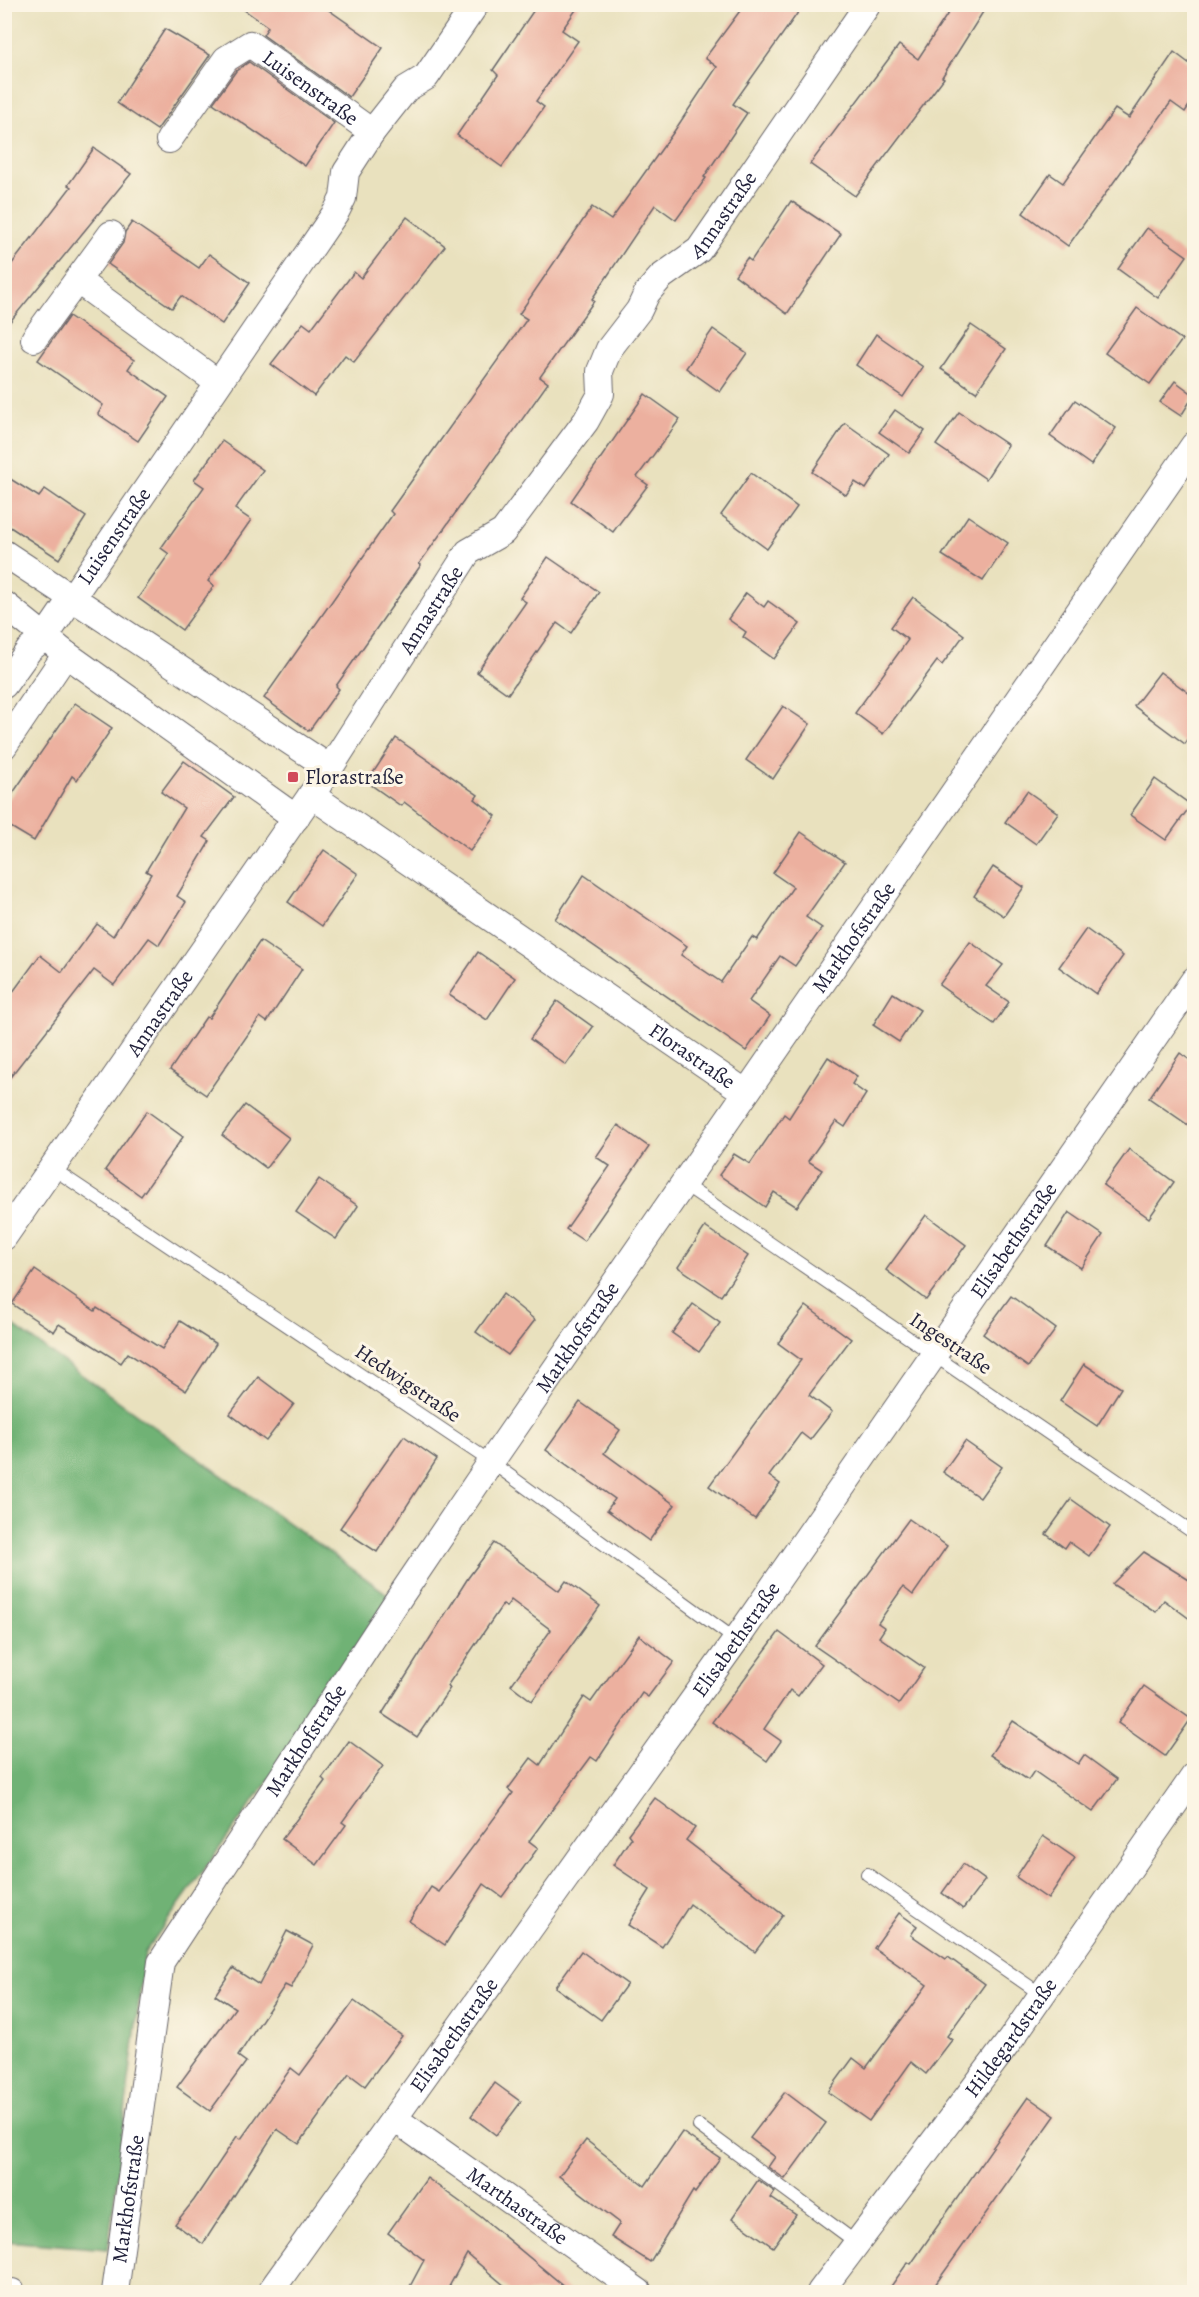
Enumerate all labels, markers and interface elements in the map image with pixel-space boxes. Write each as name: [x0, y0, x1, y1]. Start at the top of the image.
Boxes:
street label: Luisenstraße: [257, 43, 364, 132]
street label: Annastraße: [685, 166, 763, 266]
street label: Luisenstraße: [71, 482, 157, 590]
street label: Annastraße: [392, 560, 470, 660]
place label: Florastraße: [305, 763, 404, 791]
marker: Florastraße: [286, 770, 300, 784]
street label: Markhofstraße: [805, 876, 902, 999]
street label: Annastraße: [119, 964, 200, 1063]
street label: Florastraße: [644, 1016, 741, 1095]
street label: Elisabethstraße: [963, 1177, 1063, 1304]
street label: Markhofstraße: [529, 1276, 626, 1398]
street label: Ingestraße: [904, 1305, 998, 1381]
street label: Hedwigstraße: [350, 1337, 466, 1429]
street label: Elisabethstraße: [686, 1576, 786, 1703]
street label: Markhofstraße: [259, 1679, 353, 1802]
street label: Elisabethstraße: [403, 1972, 504, 2098]
street label: Hildegardstraße: [958, 1972, 1063, 2103]
street label: Markhofstraße: [105, 2133, 151, 2265]
street label: Marthastraße: [461, 2160, 574, 2251]

